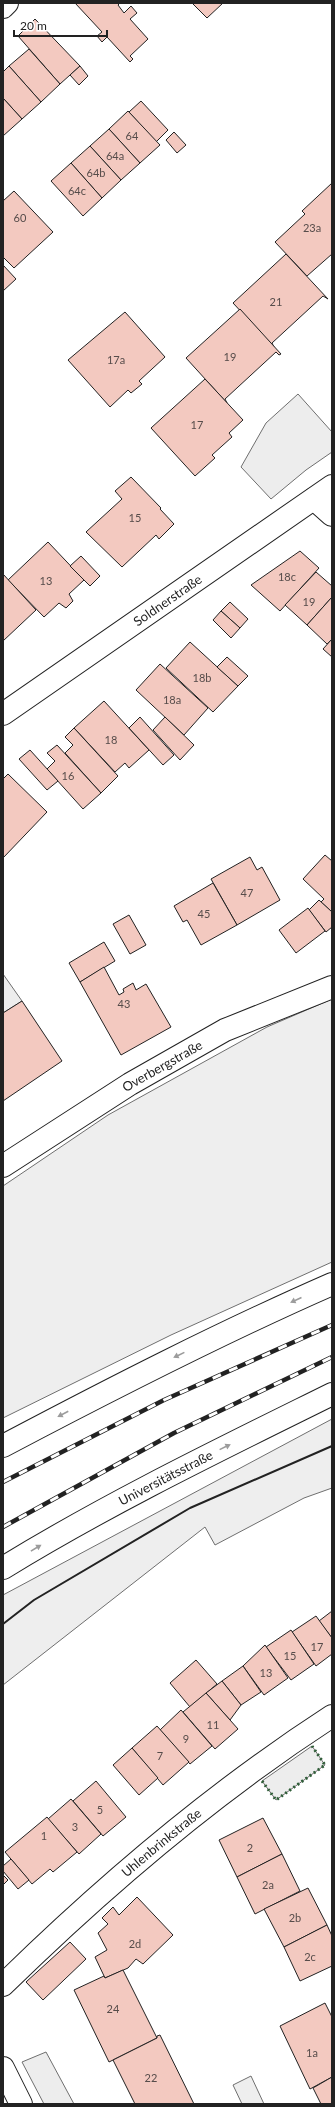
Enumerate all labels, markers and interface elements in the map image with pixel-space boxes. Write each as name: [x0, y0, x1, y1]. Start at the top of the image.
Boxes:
scale bar: [14, 12, 107, 38]
text: 20 m: [20, 18, 47, 33]
house number: 64: [126, 129, 139, 142]
house number: 64a: [106, 149, 124, 162]
house number: 64b: [87, 166, 105, 179]
house number: 64c: [68, 184, 86, 197]
house number: 60: [14, 211, 27, 224]
house number: 23a: [303, 221, 321, 234]
house number: 21: [270, 295, 282, 308]
house number: 19: [224, 350, 236, 363]
house number: 17a: [107, 353, 125, 366]
house number: 17: [191, 418, 203, 431]
house number: 15: [129, 511, 141, 524]
house number: 18c: [278, 570, 296, 583]
street label: Soldnerstraße: [130, 571, 205, 629]
house number: 13: [40, 574, 52, 587]
house number: 19: [303, 595, 315, 608]
house number: 18b: [193, 671, 211, 684]
house number: 18a: [163, 693, 181, 706]
house number: 18: [105, 733, 117, 746]
house number: 16: [62, 769, 74, 782]
house number: 47: [241, 886, 253, 899]
house number: 45: [198, 907, 210, 920]
house number: 43: [118, 997, 130, 1010]
street label: Overbergstraße: [119, 1037, 205, 1095]
one-way arrow: [291, 1297, 302, 1303]
one-way arrow: [173, 1352, 184, 1358]
one-way arrow: [57, 1411, 69, 1418]
one-way arrow: [219, 1444, 231, 1450]
street label: Universitätsstraße: [116, 1447, 215, 1509]
one-way arrow: [30, 1544, 42, 1551]
house number: 17: [311, 1640, 323, 1653]
house number: 15: [284, 1649, 296, 1662]
house number: 13: [260, 1666, 272, 1679]
house number: 11: [207, 1718, 219, 1731]
house number: 9: [183, 1732, 189, 1745]
house number: 7: [157, 1749, 163, 1762]
house number: 5: [97, 1803, 103, 1816]
street label: Uhlenbrinkstraße: [118, 1805, 204, 1880]
house number: 3: [72, 1820, 78, 1833]
house number: 1: [41, 1829, 47, 1842]
house number: 2: [247, 1841, 253, 1854]
house number: 2a: [262, 1878, 274, 1891]
house number: 2b: [289, 1911, 301, 1924]
house number: 2d: [129, 1937, 141, 1950]
house number: 2c: [304, 1950, 316, 1963]
house number: 24: [107, 2002, 120, 2015]
house number: 1a: [306, 2046, 318, 2059]
house number: 22: [145, 2071, 157, 2084]

